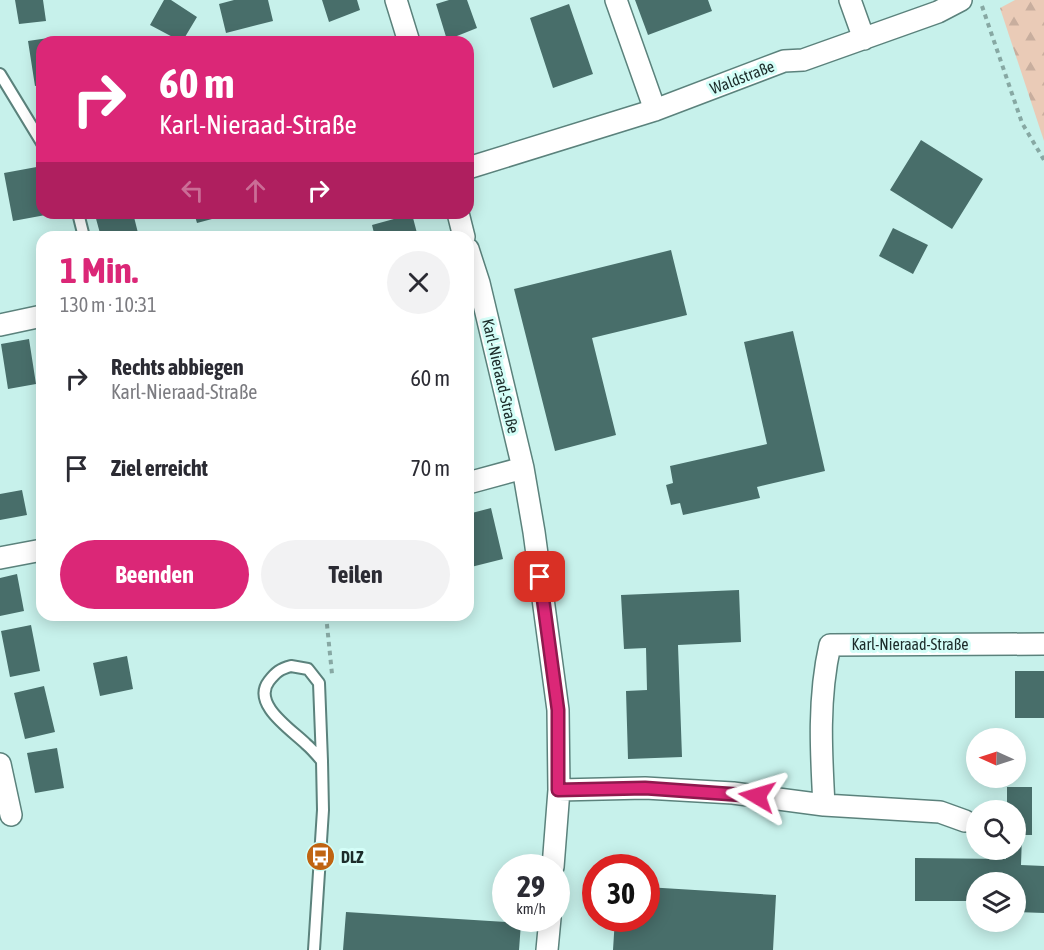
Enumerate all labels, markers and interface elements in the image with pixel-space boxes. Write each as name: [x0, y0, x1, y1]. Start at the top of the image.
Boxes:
street label: Waldstraße: [707, 57, 777, 97]
text: 60 m: [159, 59, 234, 107]
icon: right: [60, 60, 138, 138]
text: Karl-Nieraad-Straße: [159, 109, 357, 140]
icon: left: [176, 174, 209, 207]
icon: ahead: [239, 174, 272, 207]
icon: right: [302, 174, 335, 207]
text: 1 Min.: [60, 249, 138, 291]
button: close: [387, 251, 450, 314]
text: 130 m · 10:31: [60, 293, 157, 316]
street label: Karl-Nieraad-Straße: [479, 317, 523, 435]
text: Rechts abbiegen: [111, 354, 244, 380]
icon: right: [60, 362, 93, 395]
text: 60 m: [410, 365, 450, 391]
text: Karl-Nieraad-Straße: [111, 380, 257, 403]
icon: arrive: [60, 452, 93, 485]
text: Ziel erreicht: [111, 455, 208, 481]
text: 70 m: [410, 455, 450, 481]
button: Beenden: [60, 540, 249, 609]
button: Teilen: [261, 540, 450, 609]
pin: [514, 551, 565, 602]
icon: arrive: [523, 560, 556, 593]
street label: Karl-Nieraad-Straße: [851, 635, 969, 653]
north arrow: [966, 728, 1026, 788]
map controls: [966, 728, 1026, 932]
position arrow: [725, 764, 789, 828]
button: search: [966, 800, 1026, 860]
bus stop icon: DLZ: [304, 841, 336, 873]
place label: DLZ: [341, 848, 364, 866]
speed limit sign: 30: [582, 854, 660, 932]
text: 29: [517, 869, 545, 903]
button: layers: [966, 872, 1026, 932]
text: km/h: [516, 900, 546, 917]

